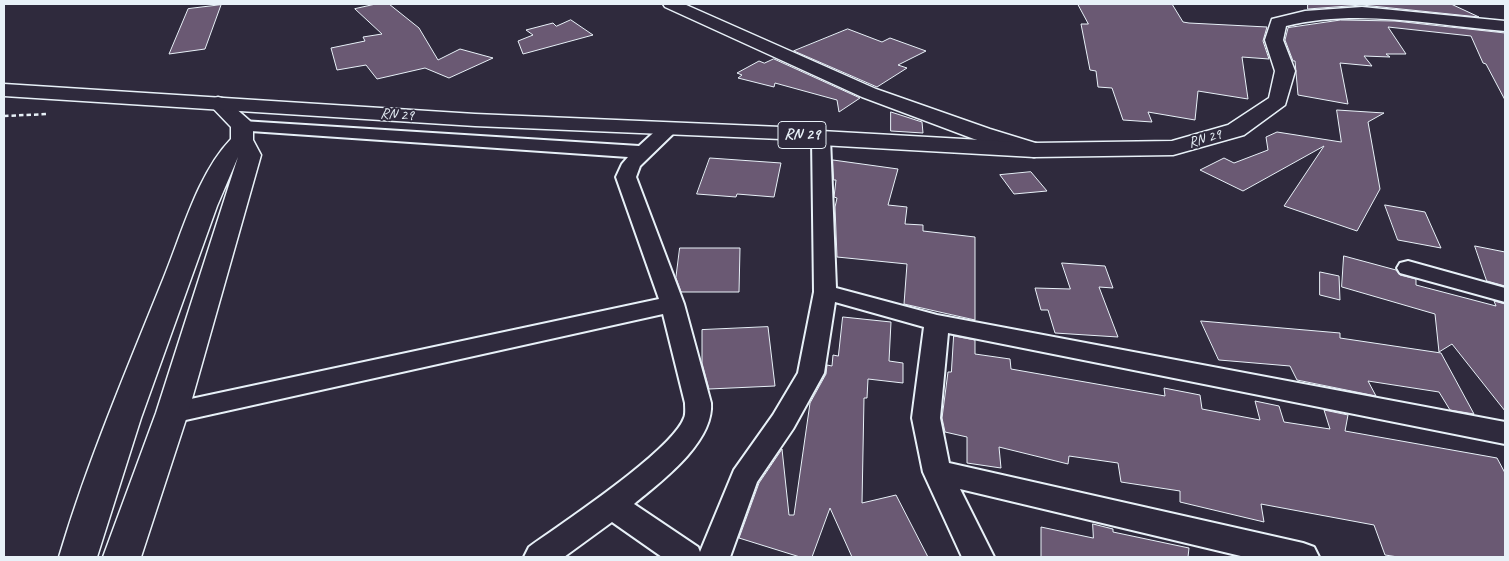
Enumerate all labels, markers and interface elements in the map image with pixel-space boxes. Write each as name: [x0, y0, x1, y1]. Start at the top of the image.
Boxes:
street label: RN 29: [380, 105, 414, 125]
road number: RN 29: [778, 122, 826, 148]
street label: RN 29: [1186, 126, 1224, 152]

